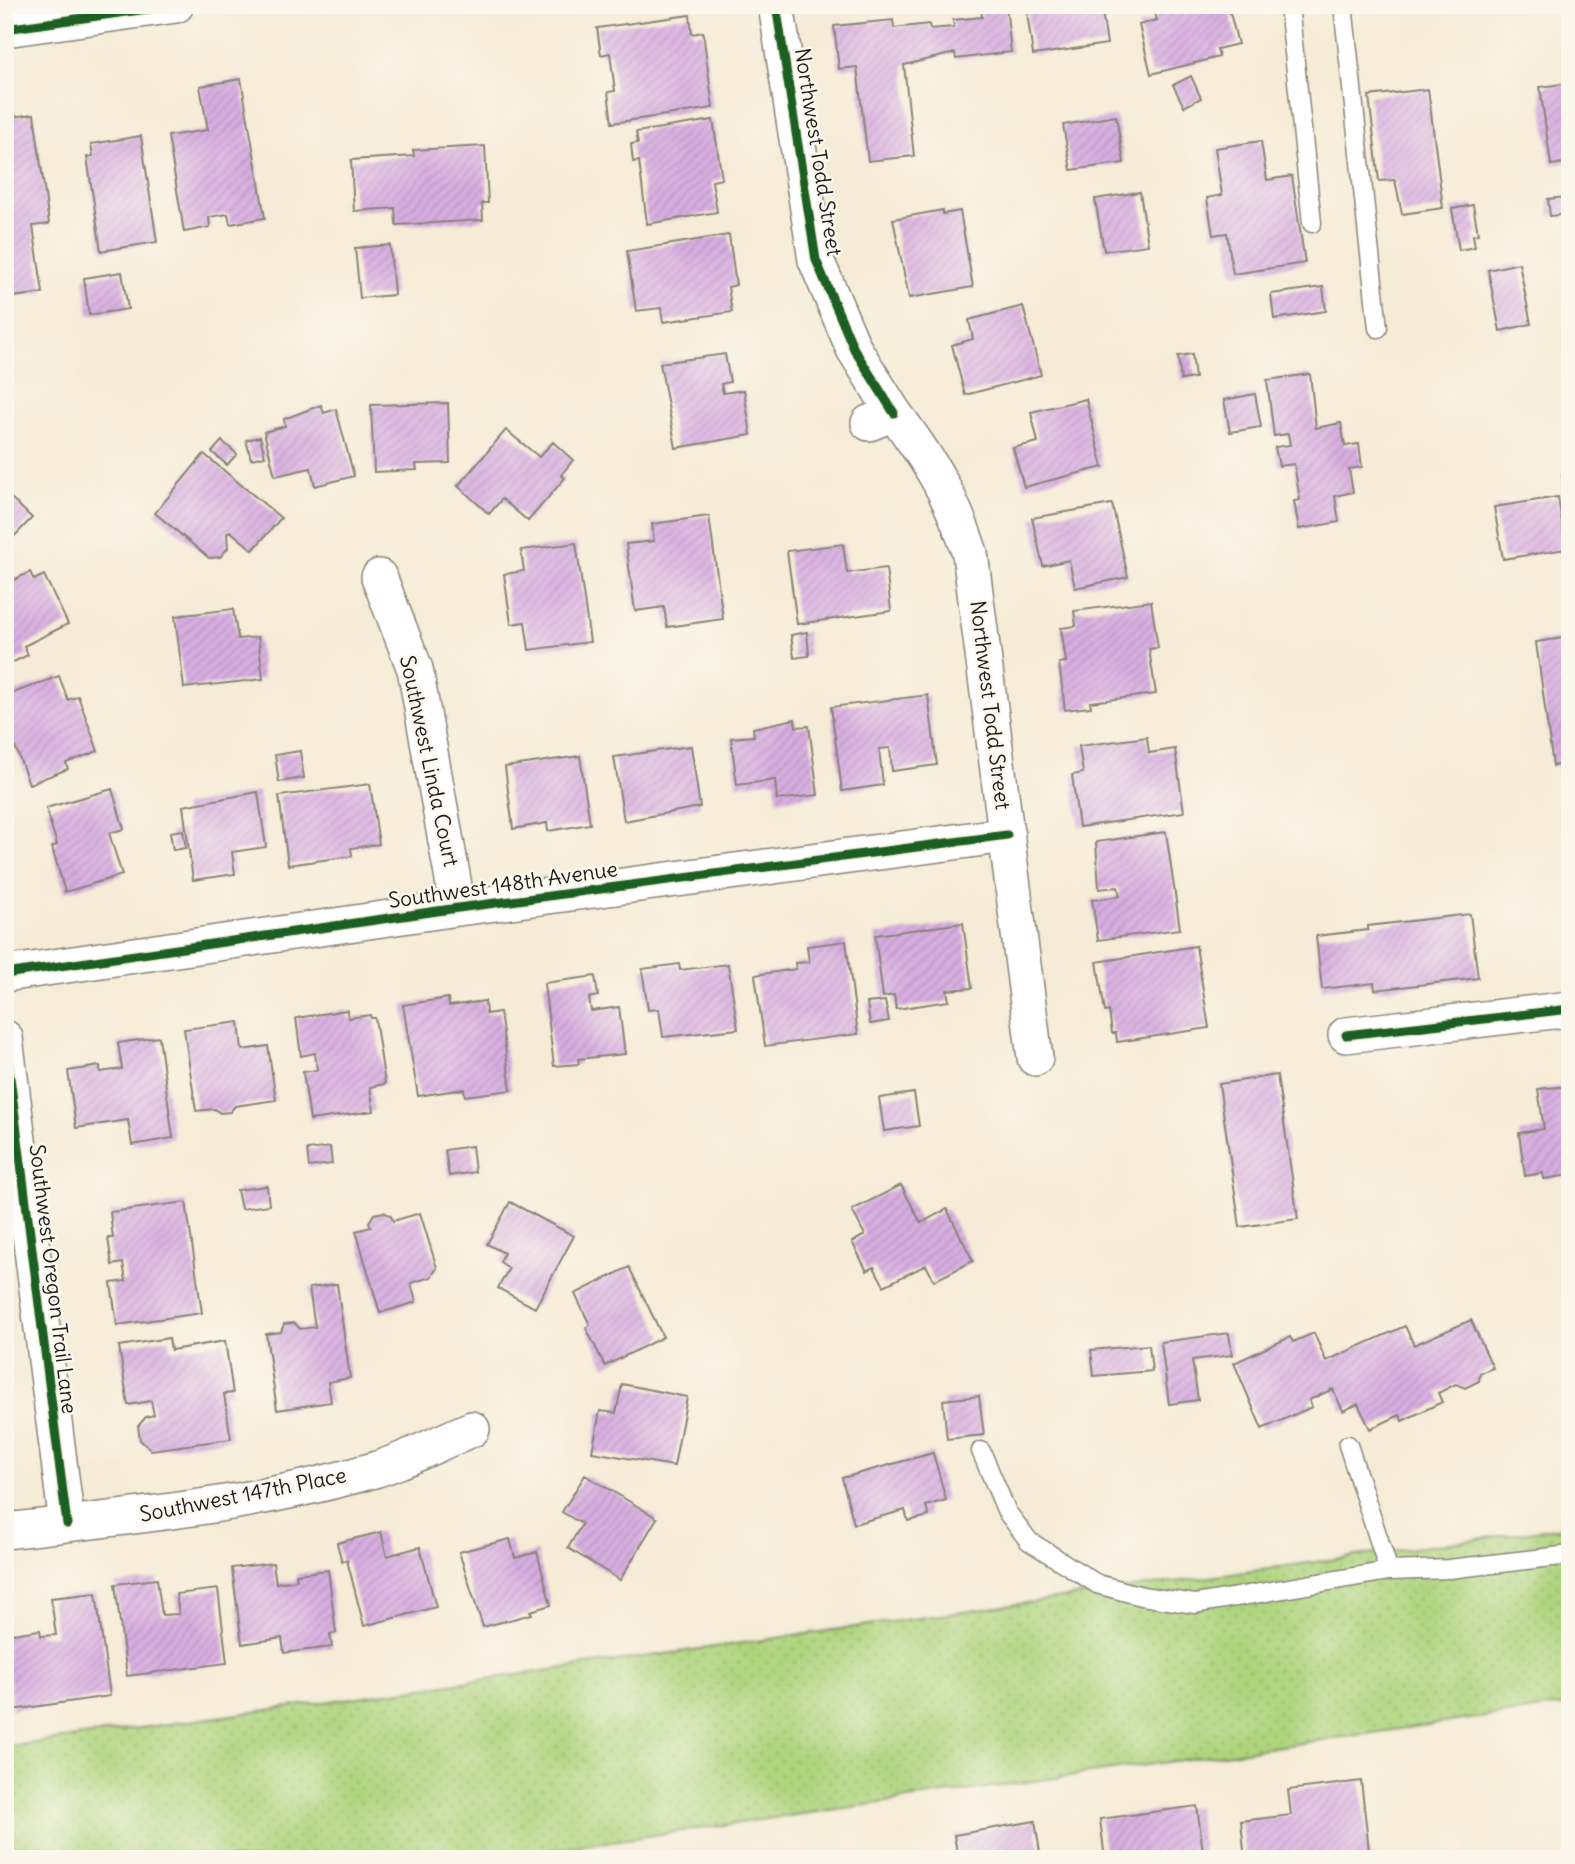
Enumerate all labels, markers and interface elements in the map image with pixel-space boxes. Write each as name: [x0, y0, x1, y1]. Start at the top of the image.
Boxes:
street label: Northwest Todd Street: [789, 46, 848, 258]
street label: Northwest Todd Street: [964, 599, 1017, 811]
street label: Southwest Linda Court: [394, 653, 465, 869]
street label: Southwest 148th Avenue: [386, 855, 619, 914]
street label: Southwest Oregon Trail Lane: [24, 1143, 83, 1415]
street label: Southwest 147th Place: [137, 1461, 348, 1528]

